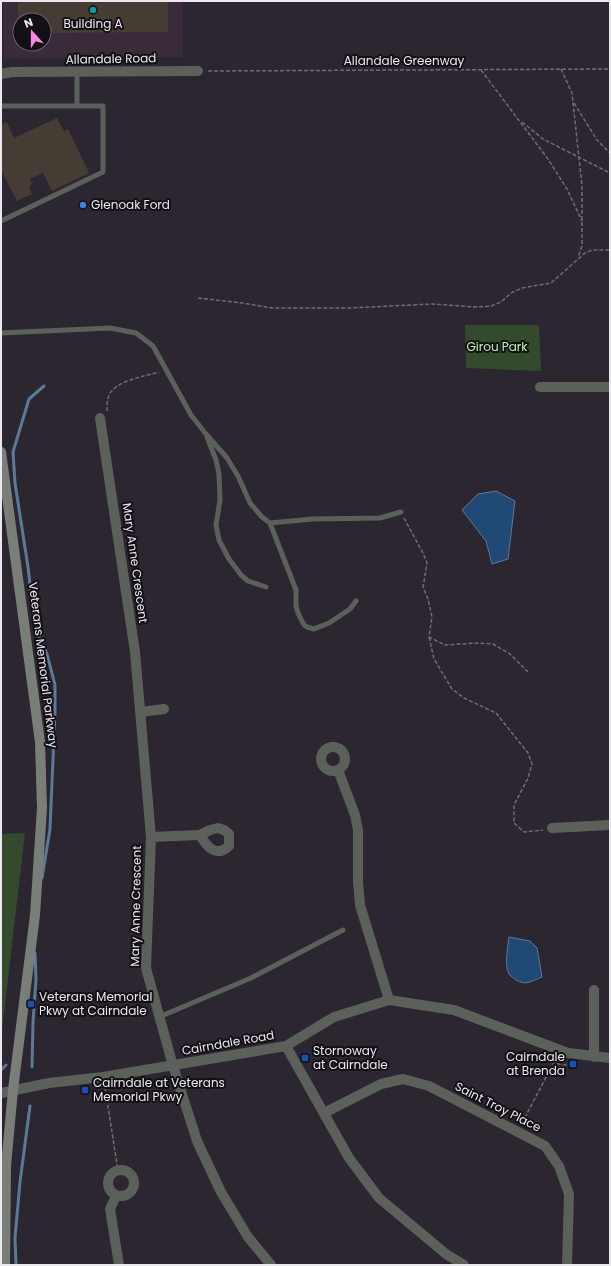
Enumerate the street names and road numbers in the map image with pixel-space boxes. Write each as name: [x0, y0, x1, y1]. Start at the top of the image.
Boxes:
street label: Allandale Road: [65, 49, 157, 68]
street label: Allandale Greenway: [344, 52, 465, 69]
street label: Mary Anne Crescent: [119, 502, 152, 624]
street label: Veterans Memorial Parkway: [25, 581, 62, 749]
street label: Mary Anne Crescent: [126, 845, 145, 967]
street label: Cairndale Road: [180, 1026, 275, 1059]
street label: Saint Troy Place: [452, 1077, 544, 1136]

